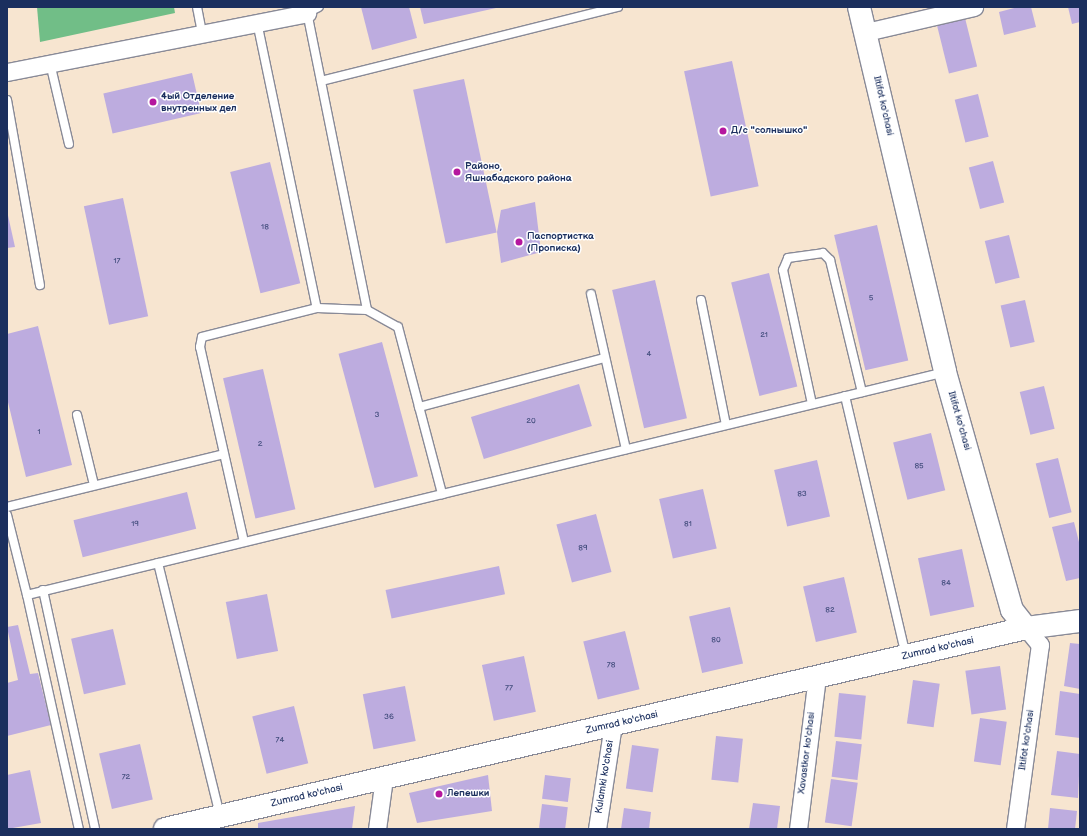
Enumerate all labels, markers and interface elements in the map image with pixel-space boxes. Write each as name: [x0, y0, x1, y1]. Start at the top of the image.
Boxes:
street label: Iltifot ko'chasi: [870, 75, 896, 137]
place label: 4ый Отделение внутренных дел: [161, 90, 237, 114]
marker: 4ый Отделение внутренных дел: [148, 97, 158, 107]
place label: Д/с "солнышко": [731, 125, 807, 137]
marker: Д/с "солнышко": [718, 126, 728, 136]
place label: Районо, Яшнабадского района: [465, 160, 572, 184]
marker: Районо, Яшнабадского района: [452, 167, 462, 177]
house number: 18: [261, 222, 269, 232]
place label: Паспортистка (Прописка): [527, 230, 594, 254]
marker: Паспортистка (Прописка): [514, 237, 524, 247]
house number: 17: [113, 256, 121, 266]
house number: 5: [869, 293, 873, 303]
house number: 21: [760, 330, 768, 340]
house number: 4: [647, 349, 651, 359]
street label: Iltifot ko'chasi: [945, 390, 973, 452]
house number: 3: [375, 410, 379, 420]
house number: 20: [526, 416, 536, 426]
house number: 1: [37, 427, 41, 437]
house number: 2: [258, 439, 262, 449]
house number: 85: [914, 461, 924, 471]
house number: 83: [797, 489, 807, 499]
house number: 19: [131, 519, 139, 529]
house number: 81: [684, 519, 692, 529]
house number: 89: [578, 543, 588, 553]
house number: 84: [941, 578, 951, 588]
house number: 82: [825, 605, 835, 615]
house number: 80: [711, 635, 721, 645]
street label: Zumrad ko'chasi: [901, 635, 975, 663]
house number: 78: [607, 660, 615, 670]
house number: 77: [505, 683, 513, 693]
street label: Zumrad ko'chasi: [585, 709, 659, 737]
street label: Iltifot ko'chasi: [1017, 709, 1037, 771]
street label: Xavastkor ko'chasi: [796, 711, 818, 795]
house number: 36: [384, 712, 394, 722]
house number: 74: [276, 735, 284, 745]
street label: Kulamki ko'chasi: [593, 740, 617, 814]
house number: 72: [122, 772, 130, 782]
street label: Zumrad ko'chasi: [270, 782, 344, 810]
place label: Лепешки: [447, 788, 490, 800]
marker: Лепешки: [434, 789, 444, 799]

